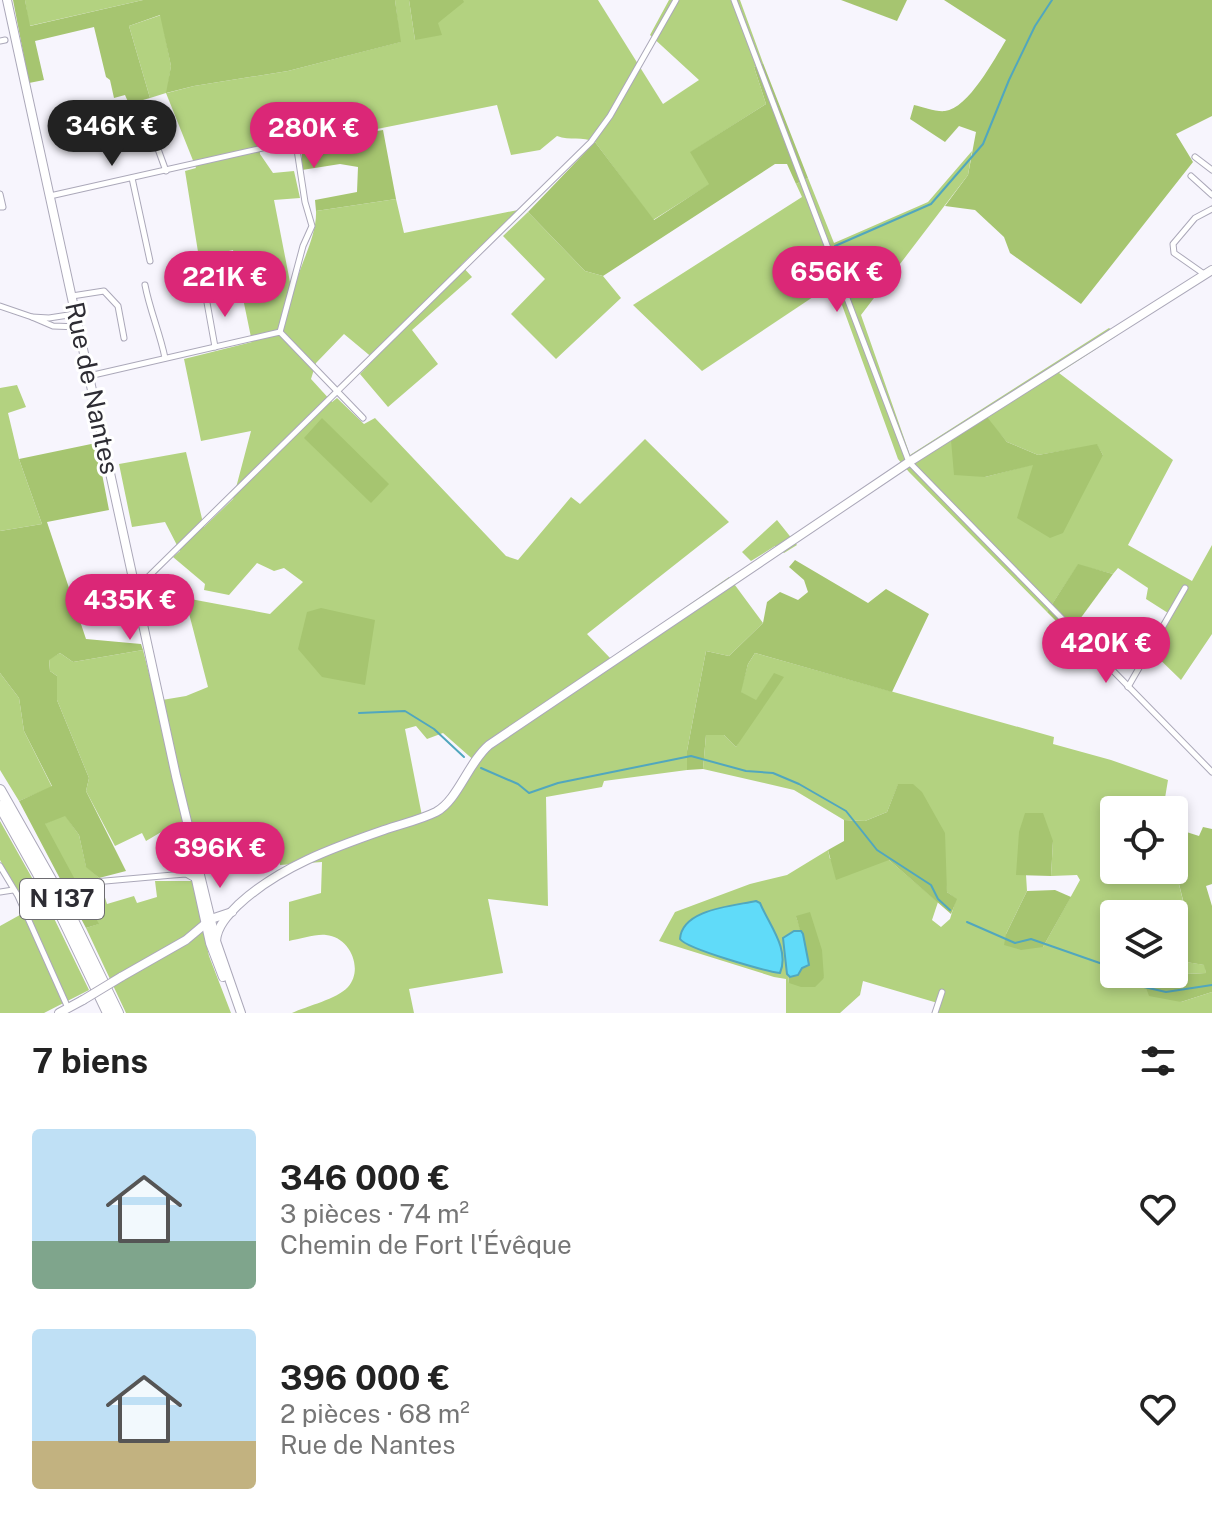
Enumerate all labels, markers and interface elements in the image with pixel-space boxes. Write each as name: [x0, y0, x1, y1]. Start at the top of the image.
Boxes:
pin: 346K €: [47, 100, 177, 168]
pin: 280K €: [249, 102, 379, 170]
text: 346K €: [66, 110, 158, 141]
text: 280K €: [268, 112, 360, 143]
pin: 656K €: [772, 246, 902, 314]
pin: 221K €: [160, 251, 290, 319]
text: 656K €: [790, 256, 884, 287]
text: 221K €: [182, 261, 268, 292]
street label: Rue de Nantes: [59, 299, 126, 477]
pin: 435K €: [65, 574, 195, 642]
text: 435K €: [83, 584, 177, 615]
pin: 420K €: [1041, 617, 1171, 685]
text: 420K €: [1060, 627, 1152, 658]
map controls: [1100, 796, 1188, 988]
button: locate: [1100, 796, 1188, 884]
pin: 396K €: [155, 822, 285, 890]
text: 396K €: [174, 832, 266, 863]
road number: N 137: [20, 879, 104, 919]
button: layers: [1100, 900, 1188, 988]
icon: filters: [1136, 1039, 1180, 1083]
text: 7 biens: [32, 1041, 148, 1081]
text: 346 000 €: [280, 1158, 450, 1198]
icon: home: [96, 1161, 192, 1257]
icon: heart: [1136, 1187, 1180, 1231]
text: 3 pièces · 74 m²: [280, 1198, 469, 1229]
text: Chemin de Fort l'Évêque: [280, 1229, 572, 1260]
text: 396 000 €: [280, 1358, 450, 1398]
icon: home: [96, 1361, 192, 1457]
icon: heart: [1136, 1387, 1180, 1431]
text: 2 pièces · 68 m²: [280, 1398, 470, 1429]
text: Rue de Nantes: [280, 1429, 455, 1460]

